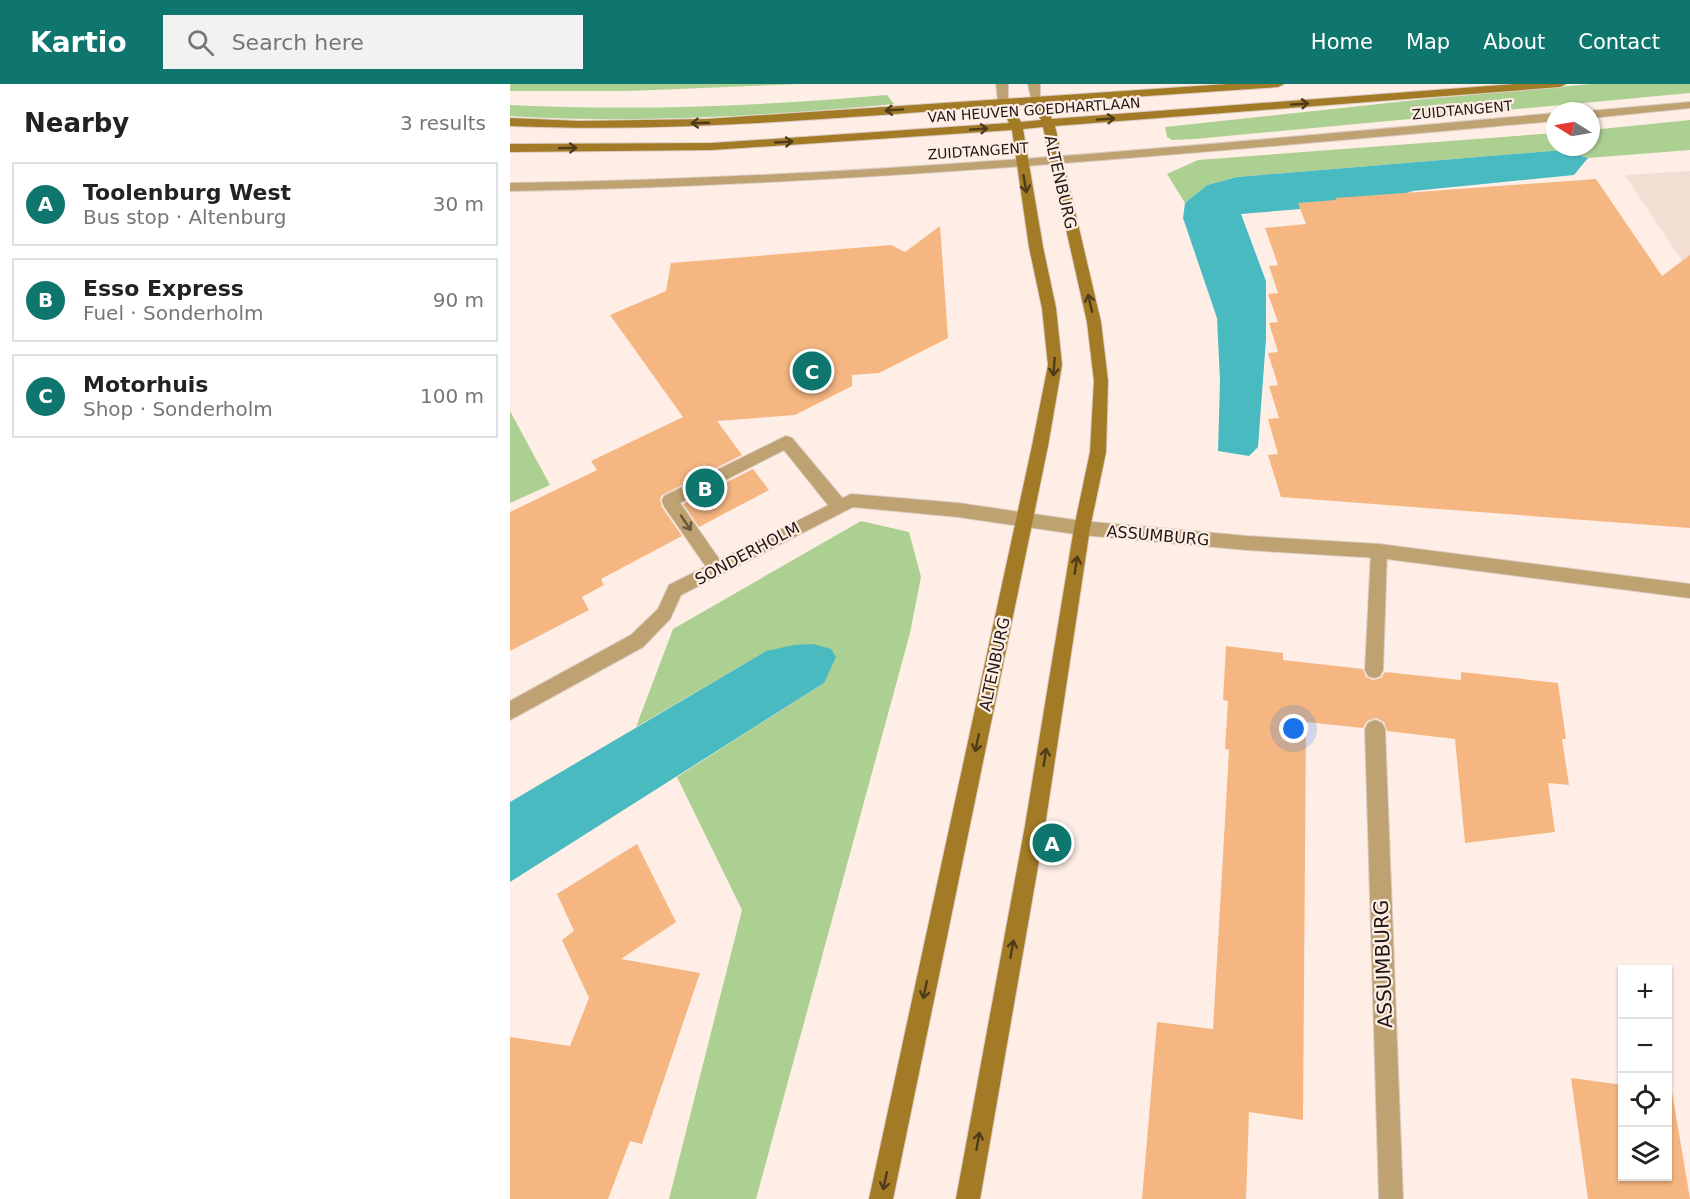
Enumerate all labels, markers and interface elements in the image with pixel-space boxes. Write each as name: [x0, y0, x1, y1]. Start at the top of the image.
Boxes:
search box: [163, 15, 583, 69]
text: Kartio: [30, 26, 127, 59]
icon: search: [184, 26, 217, 59]
text: Search here: [232, 30, 364, 55]
text: Home: [1311, 30, 1373, 54]
text: Map: [1406, 30, 1450, 54]
text: About: [1483, 30, 1545, 54]
text: Contact: [1578, 30, 1660, 54]
street label: VAN HEUVEN GOEDHARTLAAN: [927, 95, 1141, 125]
one-way arrow: [1290, 98, 1310, 109]
street label: ZUIDTANGENT: [1411, 98, 1513, 122]
north arrow: [1546, 102, 1600, 156]
one-way arrow: [885, 104, 905, 115]
text: Nearby: [24, 108, 129, 138]
text: 3 results: [400, 111, 486, 135]
one-way arrow: [1096, 113, 1115, 124]
one-way arrow: [690, 117, 710, 128]
one-way arrow: [968, 123, 988, 134]
street label: ALTENBURG: [1040, 133, 1081, 231]
one-way arrow: [774, 136, 794, 147]
street label: ZUIDTANGENT: [927, 139, 1029, 163]
one-way arrow: [558, 143, 578, 154]
one-way arrow: [1020, 174, 1031, 193]
text: Toolenburg West: [83, 180, 291, 205]
text: A: [38, 192, 53, 216]
text: 30 m: [433, 192, 484, 216]
text: Bus stop · Altenburg: [83, 205, 286, 229]
text: Esso Express: [83, 276, 244, 301]
text: B: [38, 288, 53, 312]
text: 90 m: [433, 288, 484, 312]
one-way arrow: [1083, 293, 1095, 312]
text: Fuel · Sonderholm: [83, 301, 263, 325]
pin: C: [792, 348, 832, 394]
one-way arrow: [1048, 356, 1059, 376]
text: Motorhuis: [83, 372, 208, 397]
text: C: [38, 384, 53, 408]
text: 100 m: [420, 384, 484, 408]
text: Shop · Sonderholm: [83, 397, 273, 421]
pin: B: [686, 466, 724, 510]
one-way arrow: [680, 515, 692, 531]
street label: SONDERHOLM: [692, 518, 803, 589]
street label: ASSUMBURG: [1106, 522, 1210, 549]
one-way arrow: [1071, 555, 1082, 575]
street label: ALTENBURG: [975, 615, 1014, 713]
your location: [1279, 714, 1308, 743]
one-way arrow: [971, 732, 982, 752]
one-way arrow: [1040, 748, 1051, 768]
pin: A: [1032, 820, 1072, 866]
street label: ASSUMBURG: [1369, 899, 1397, 1029]
one-way arrow: [1007, 940, 1018, 960]
map controls: [1618, 965, 1672, 1181]
button: +: [1618, 965, 1672, 1019]
one-way arrow: [918, 980, 930, 999]
button: −: [1618, 1019, 1672, 1073]
button: locate: [1618, 1073, 1672, 1127]
button: layers: [1618, 1127, 1672, 1181]
one-way arrow: [973, 1132, 984, 1152]
one-way arrow: [879, 1170, 890, 1190]

